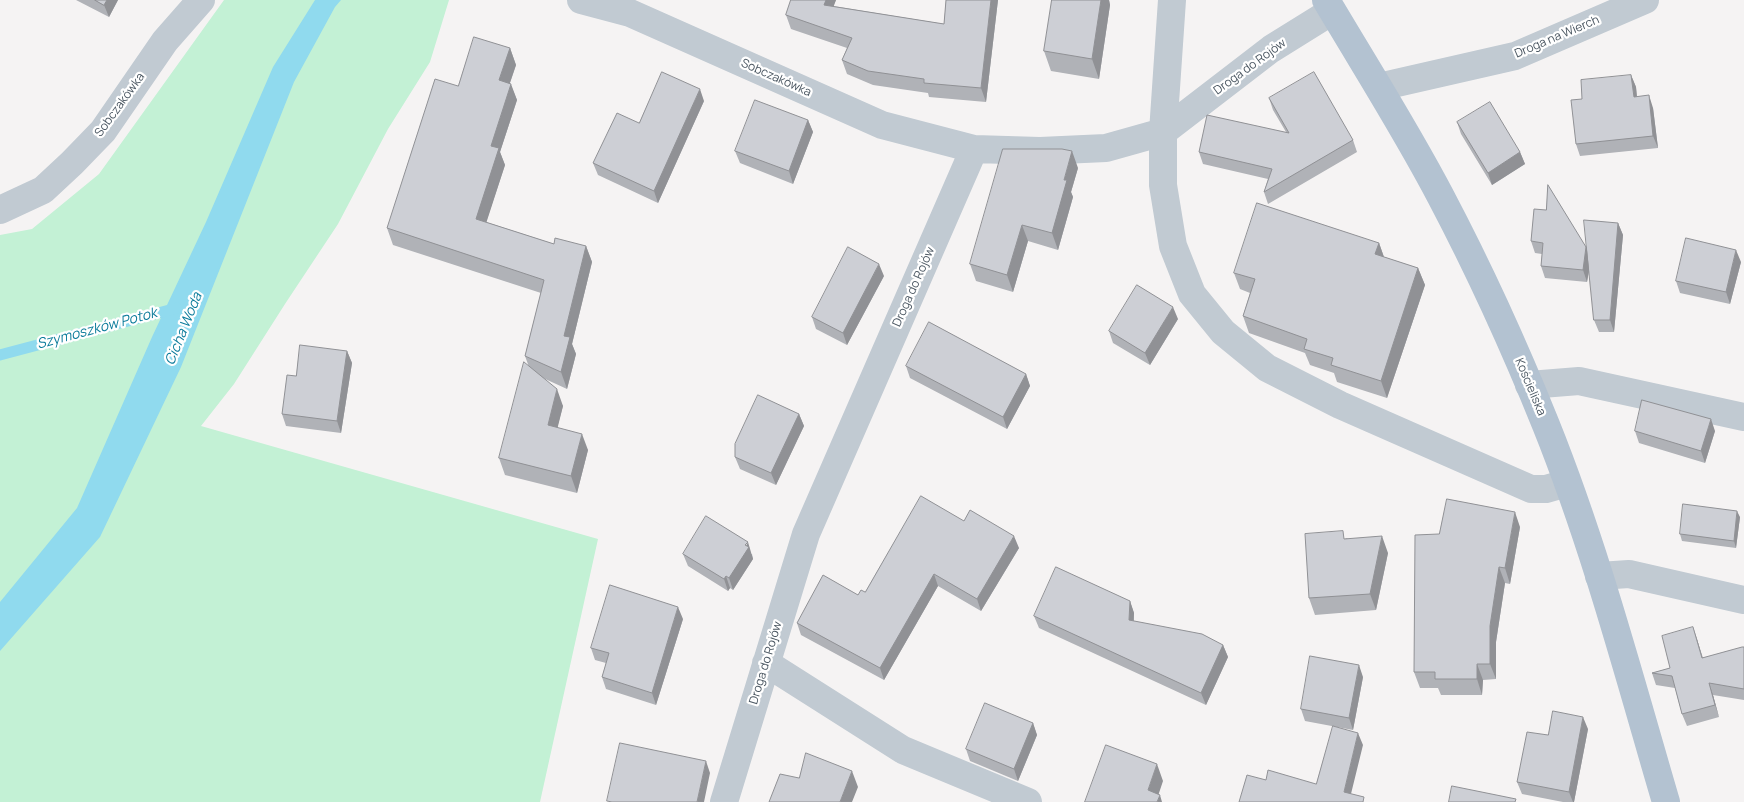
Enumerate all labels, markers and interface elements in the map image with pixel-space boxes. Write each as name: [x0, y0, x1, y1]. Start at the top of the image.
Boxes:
street label: Droga na Wierch: [1513, 13, 1601, 61]
street label: Droga do Rojów: [1211, 36, 1289, 98]
street label: Sobczakówka: [739, 56, 813, 100]
street label: Sobczakówka: [92, 70, 148, 140]
street label: Droga do Rojów: [890, 245, 938, 329]
water label: Cicha Woda: [162, 290, 206, 368]
water label: Szymoszków Potok: [35, 305, 159, 353]
street label: Kościeliska: [1511, 356, 1549, 418]
street label: Droga do Rojów: [747, 620, 785, 706]

